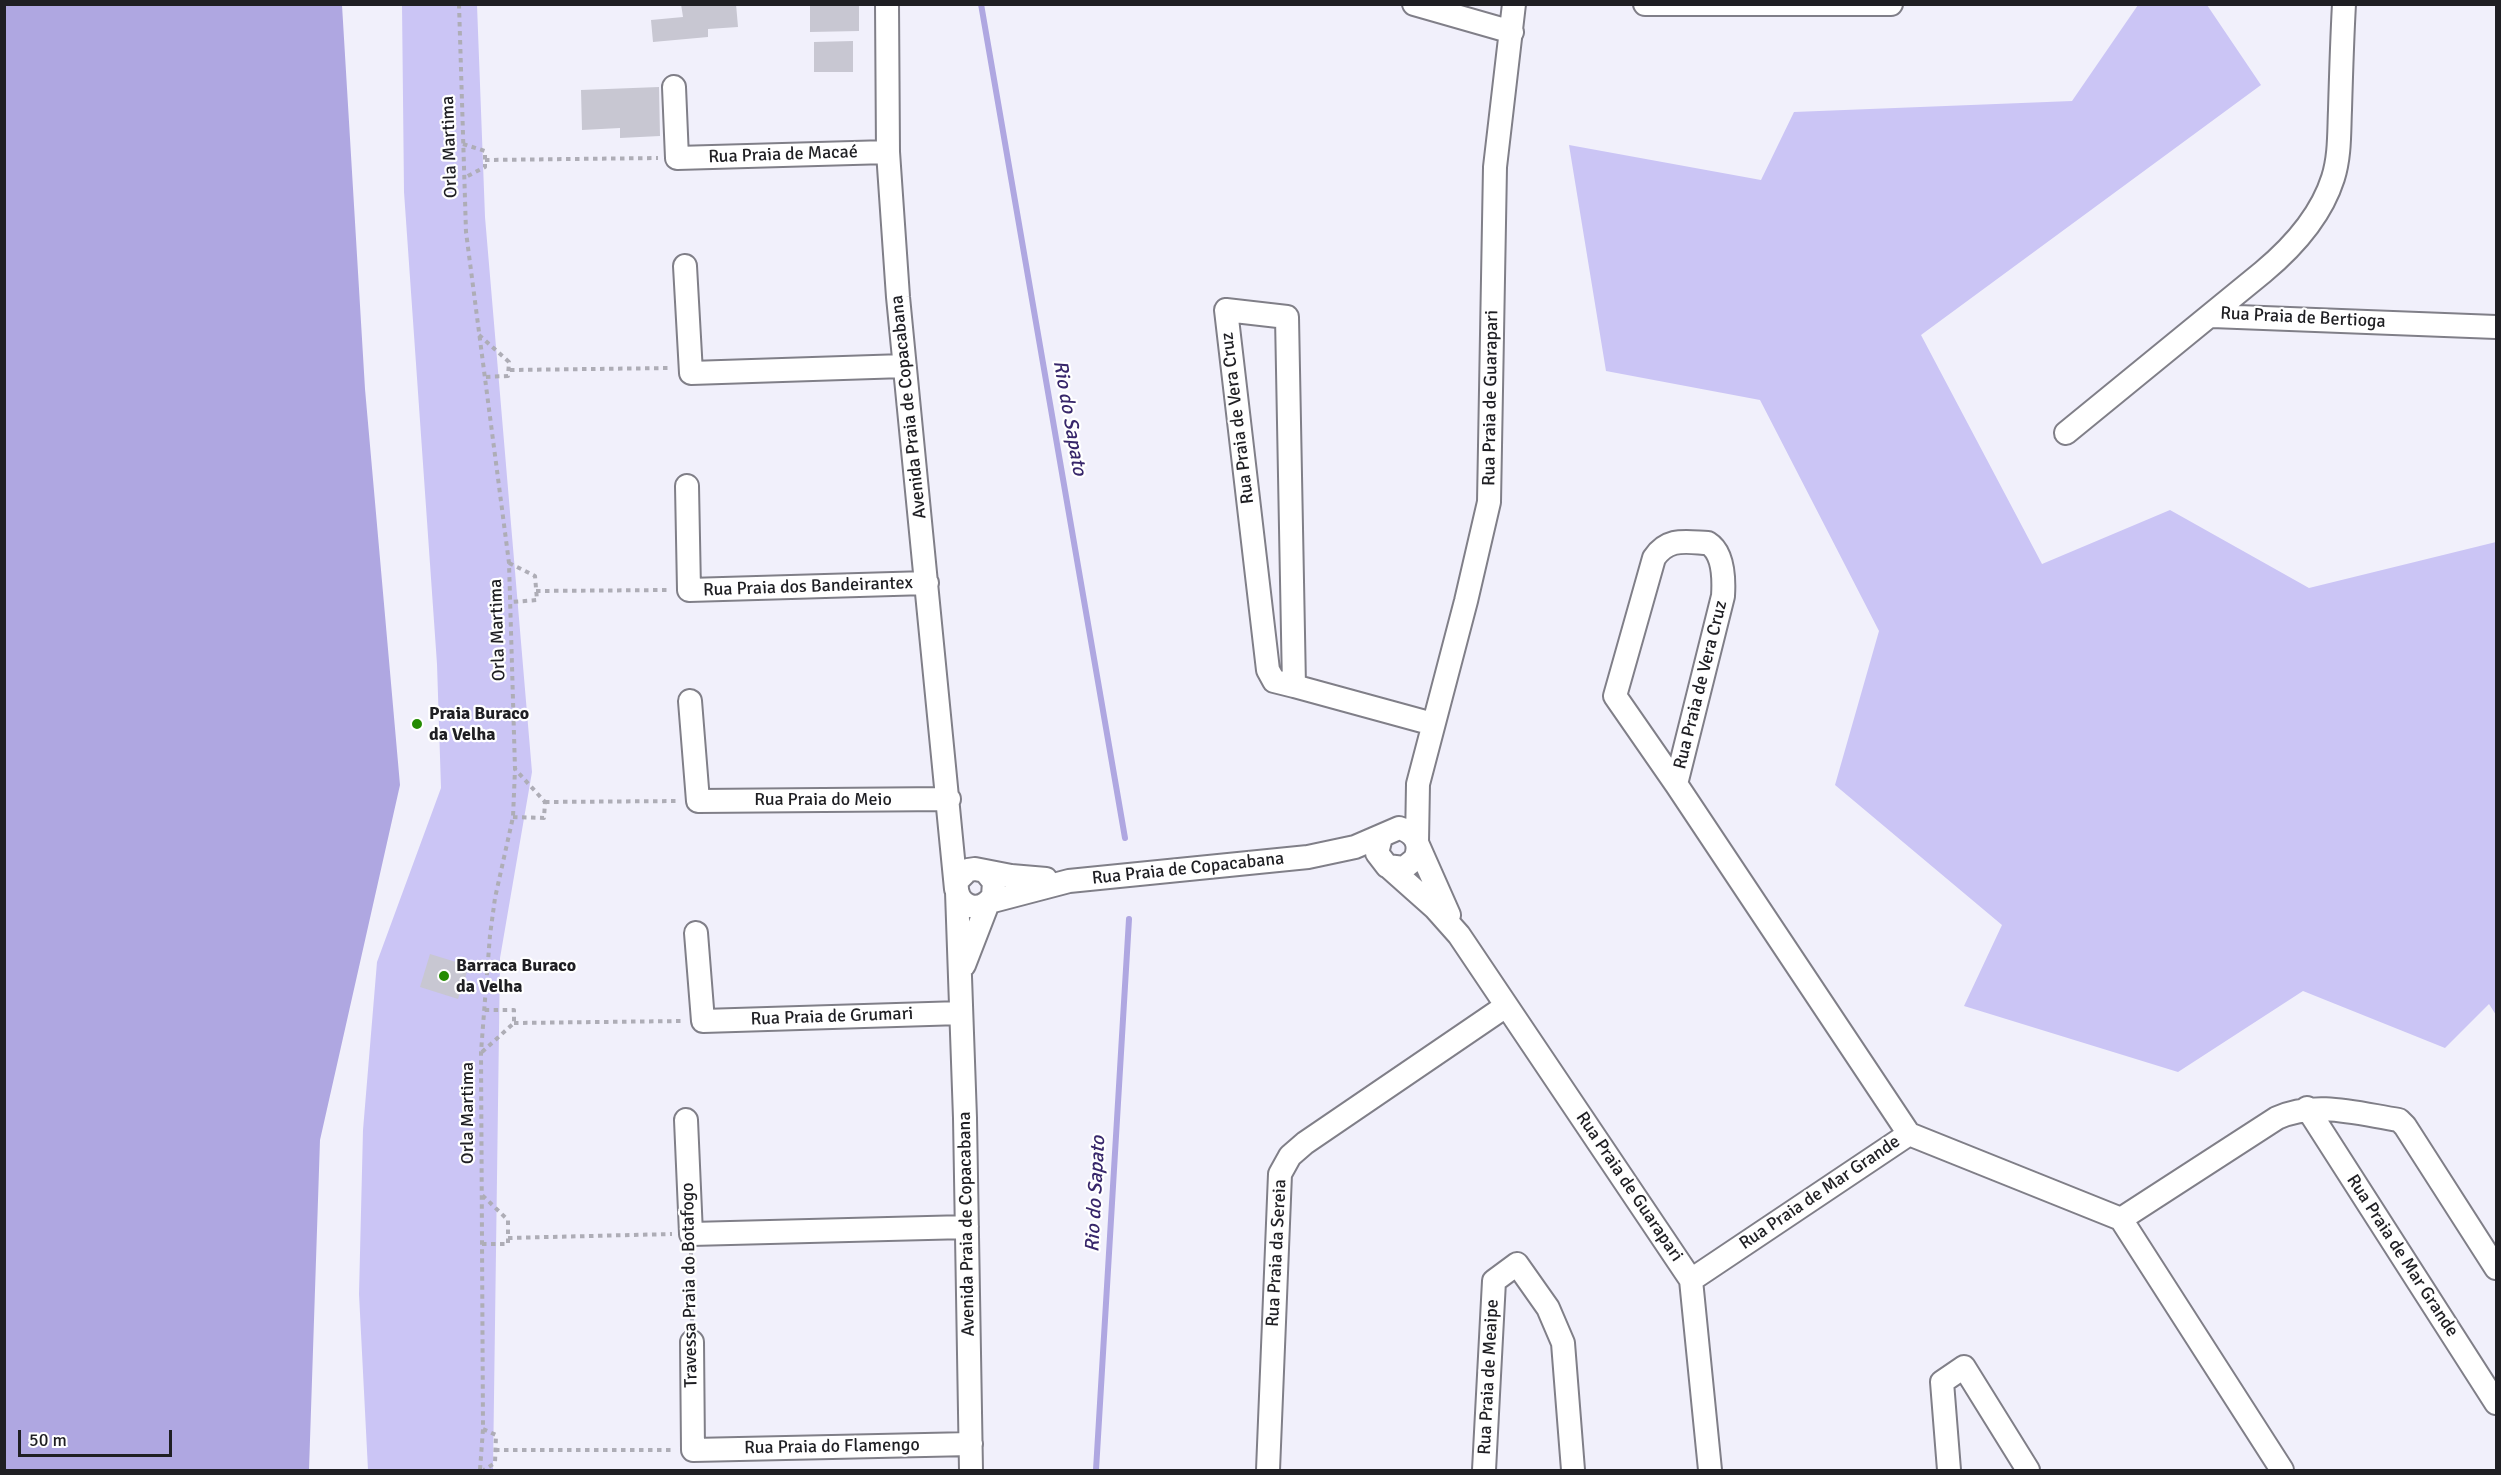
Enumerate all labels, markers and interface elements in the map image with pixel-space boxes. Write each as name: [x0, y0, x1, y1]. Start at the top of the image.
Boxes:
street label: Orla Martima: [437, 95, 463, 199]
street label: Rua Praia de Macaé: [708, 142, 858, 168]
street label: Avenida Praia de Copacabana: [887, 294, 931, 520]
street label: Rua Praia de Bertioga: [2220, 303, 2386, 333]
street label: Rua Praia de Guarapari: [1479, 310, 1503, 486]
street label: Rua Praia de Vera Cruz: [1217, 331, 1259, 505]
water label: Rio do Sapato: [1047, 358, 1091, 478]
street label: Rua Praia dos Bandeirantex: [703, 573, 913, 601]
street label: Orla Martima: [485, 578, 511, 682]
street label: Rua Praia de Vera Cruz: [1670, 599, 1732, 771]
place label: Praia Buraco da Velha: [429, 703, 529, 746]
marker: Praia Buraco da Velha: [410, 717, 424, 731]
street label: Rua Praia do Meio: [754, 789, 892, 811]
street label: Rua Praia de Copacabana: [1091, 848, 1285, 890]
place label: Barraca Buraco da Velha: [456, 955, 576, 998]
marker: Barraca Buraco da Velha: [437, 969, 451, 983]
street label: Rua Praia de Grumari: [750, 1003, 914, 1031]
street label: Orla Martima: [457, 1062, 479, 1164]
street label: Rua Praia de Guarapari: [1571, 1108, 1687, 1266]
street label: Avenida Praia de Copacabana: [954, 1111, 980, 1337]
street label: Rua Praia de Mar Grande: [1736, 1131, 1904, 1255]
water label: Rio do Sapato: [1081, 1135, 1111, 1253]
street label: Rua Praia de Mar Grande: [2341, 1171, 2463, 1341]
street label: Rua Praia da Sereia: [1262, 1179, 1292, 1327]
street label: Travessa Praia do Botafogo: [677, 1182, 703, 1388]
street label: Rua Praia de Meaipe: [1474, 1299, 1504, 1455]
scale bar: [21, 1418, 176, 1456]
text: 50 m: [29, 1429, 67, 1451]
street label: Rua Praia do Flamengo: [744, 1435, 920, 1459]

